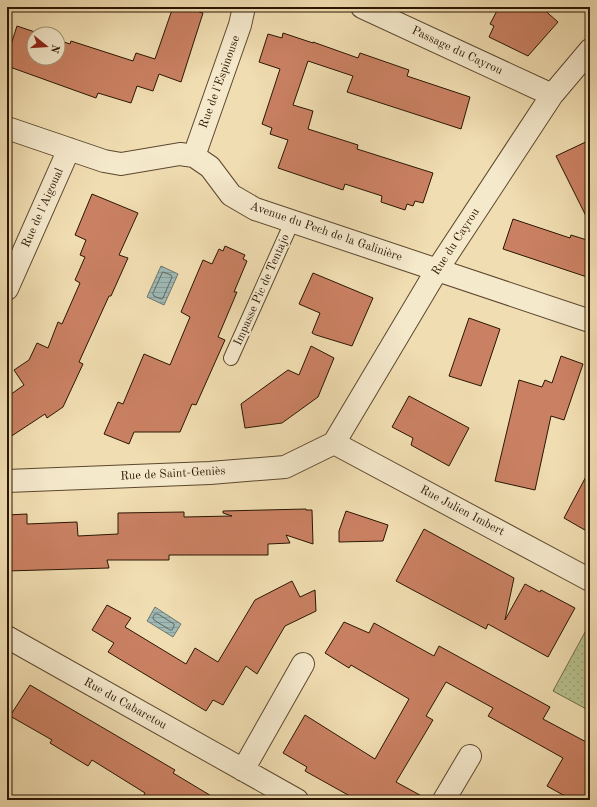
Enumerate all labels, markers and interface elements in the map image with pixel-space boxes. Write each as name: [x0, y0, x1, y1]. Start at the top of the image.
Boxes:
street label: Passage du Cayrou: [410, 25, 505, 78]
north arrow: [26, 26, 66, 66]
street label: Rue de l'Espinouse: [198, 34, 242, 130]
text: N: [47, 43, 61, 55]
street label: Rue de l'Aigoual: [20, 166, 66, 250]
street label: Avenue du Pech de la Galinière: [248, 200, 404, 264]
street label: Rue du Cayrou: [430, 206, 482, 278]
street label: Impasse Pic de Tentajo: [232, 232, 292, 347]
street label: Rue de Saint-Geniès: [120, 465, 226, 483]
street label: Rue Julien Imbert: [418, 484, 506, 538]
street label: Rue du Cabaretou: [81, 676, 169, 732]

